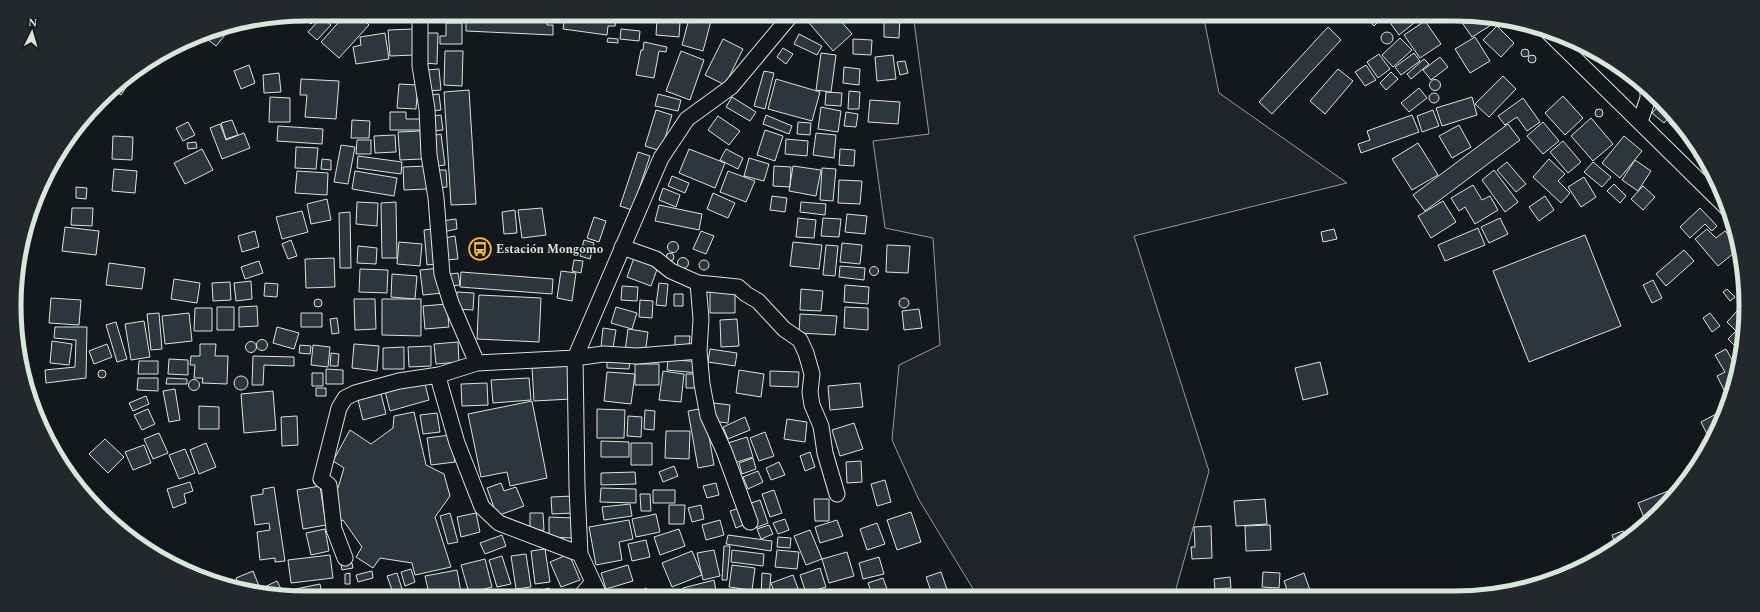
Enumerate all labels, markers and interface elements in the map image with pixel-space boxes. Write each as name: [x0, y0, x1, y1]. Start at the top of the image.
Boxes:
north arrow: [12, 12, 52, 52]
text: N: [28, 14, 38, 31]
bus stop icon: Estación Mongomo: [467, 236, 493, 262]
place label: Estación Mongomo: [496, 240, 604, 259]

